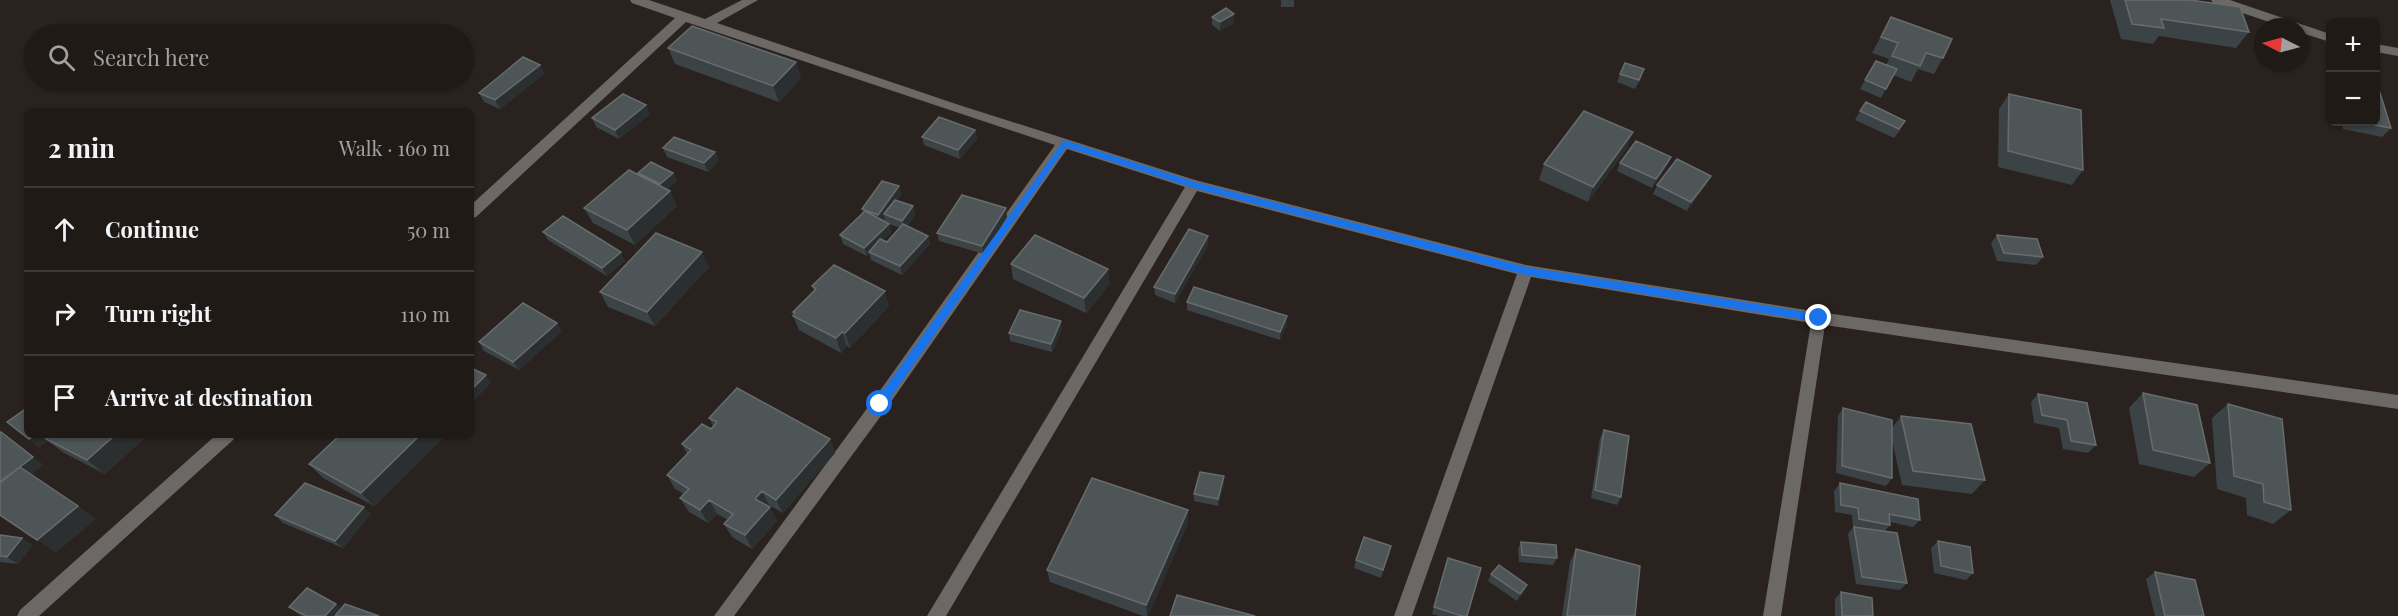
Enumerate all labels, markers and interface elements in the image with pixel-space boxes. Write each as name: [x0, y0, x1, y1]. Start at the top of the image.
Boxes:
north arrow: [2254, 18, 2308, 72]
map controls: [2326, 18, 2380, 126]
button: +: [2326, 18, 2380, 72]
search box: [24, 24, 474, 90]
icon: search: [45, 41, 78, 74]
text: Search here: [93, 42, 209, 72]
button: −: [2326, 72, 2380, 126]
text: 2 min: [48, 130, 115, 165]
text: Walk · 160 m: [339, 134, 450, 161]
icon: ahead: [48, 213, 81, 246]
text: Continue: [105, 214, 199, 244]
text: 50 m: [407, 216, 450, 243]
icon: right: [48, 297, 81, 330]
text: Turn right: [105, 298, 211, 328]
text: 110 m: [400, 300, 450, 327]
route end: [1805, 304, 1831, 330]
icon: arrive: [48, 381, 81, 414]
text: Arrive at destination: [105, 382, 313, 412]
route start: [866, 390, 892, 416]

